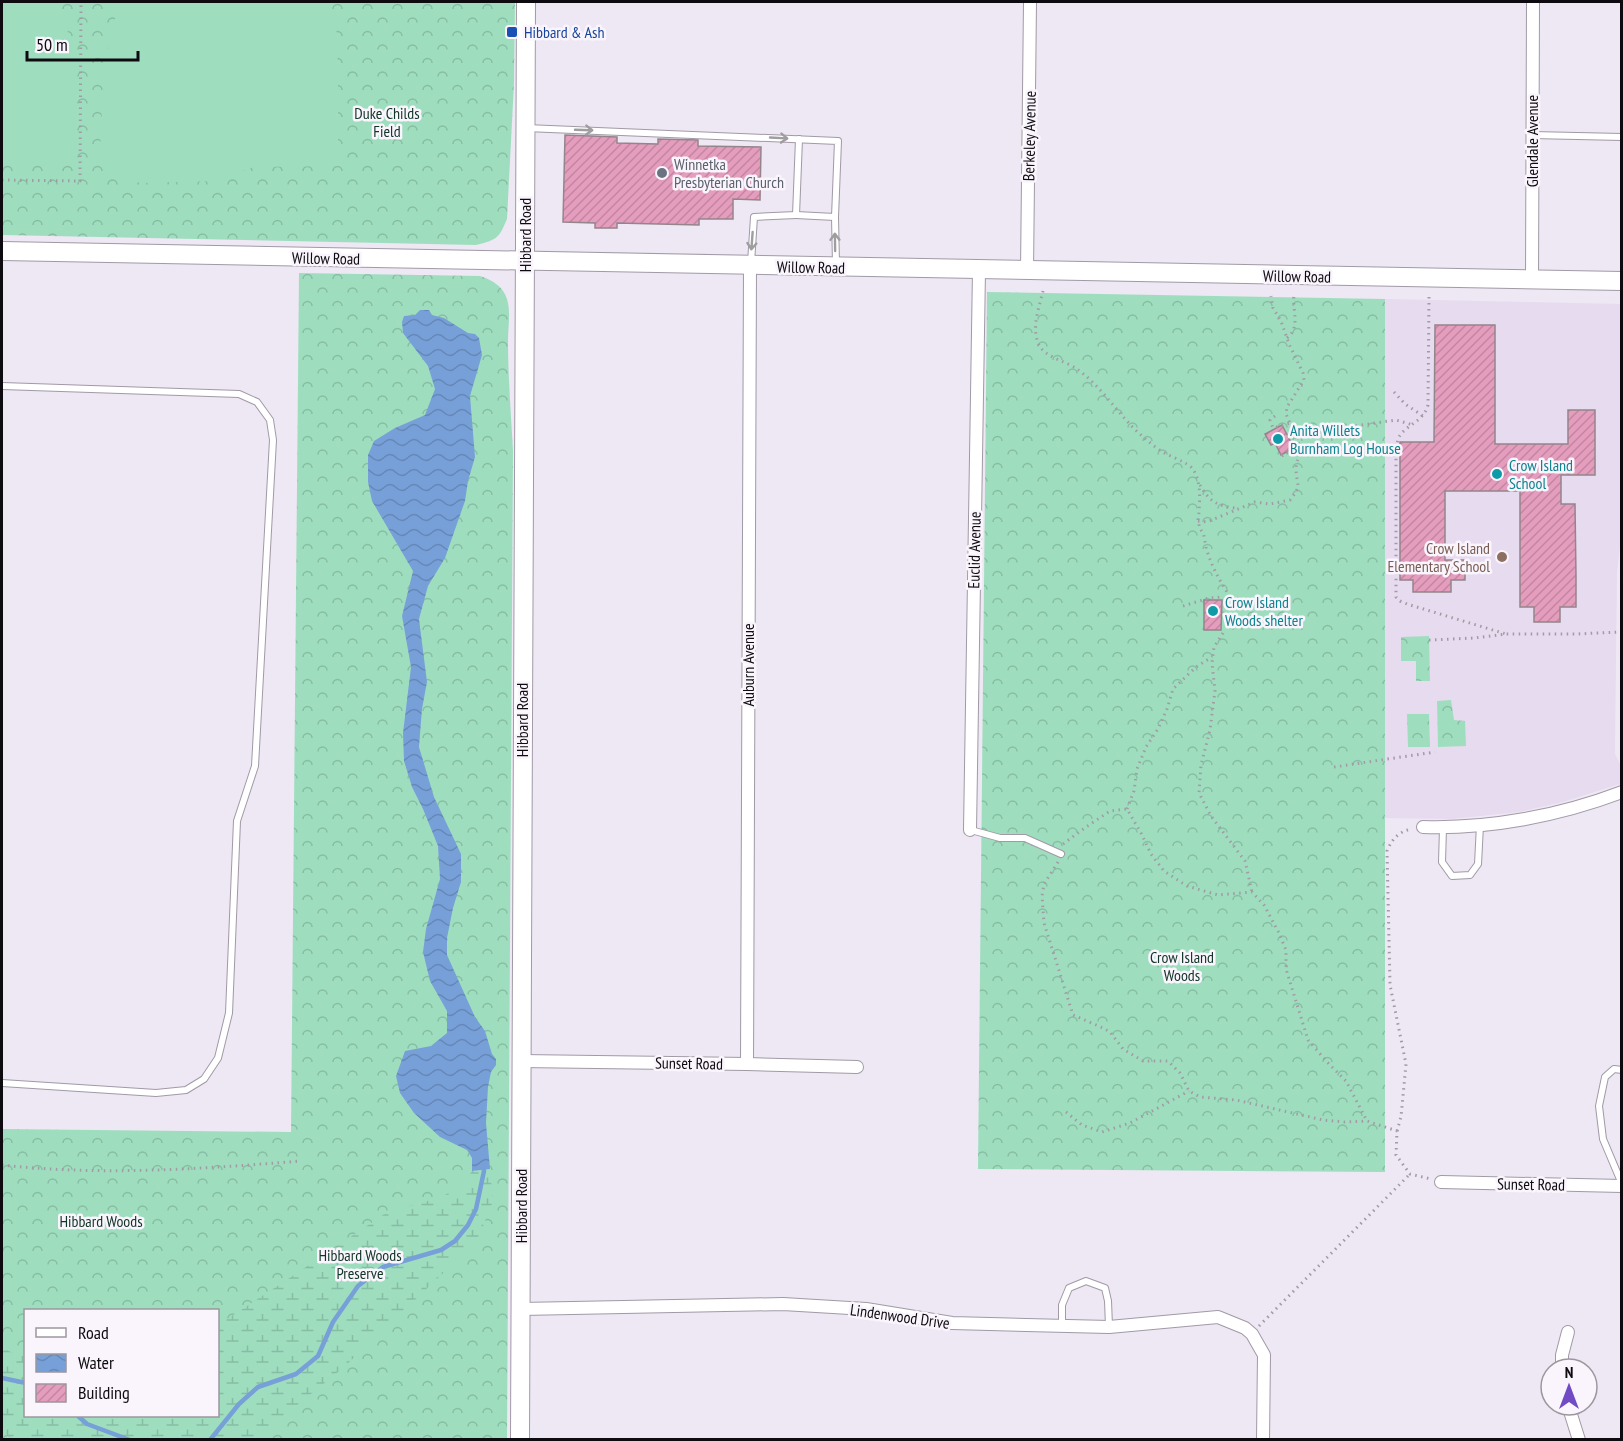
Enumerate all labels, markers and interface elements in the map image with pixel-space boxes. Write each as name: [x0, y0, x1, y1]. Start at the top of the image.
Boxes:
place label: Hibbard & Ash: [524, 22, 605, 42]
scale bar: [27, 24, 138, 62]
marker: Hibbard & Ash: [505, 25, 519, 39]
text: 50 m: [36, 33, 68, 56]
street label: Berkeley Avenue: [1018, 91, 1040, 181]
street label: Glendale Avenue: [1522, 95, 1542, 187]
park label: Duke Childs Field: [354, 103, 420, 141]
one-way arrow: [574, 124, 594, 135]
one-way arrow: [768, 133, 788, 144]
place label: Winnetka Presbyterian Church: [674, 154, 784, 192]
marker: Winnetka Presbyterian Church: [655, 166, 669, 180]
street label: Hibbard Road: [515, 198, 535, 272]
one-way arrow: [746, 231, 757, 251]
one-way arrow: [829, 233, 841, 253]
street label: Willow Road: [292, 247, 360, 269]
street label: Willow Road: [777, 256, 845, 278]
street label: Willow Road: [1263, 265, 1331, 287]
place label: Anita Willets Burnham Log House: [1290, 420, 1401, 458]
marker: Anita Willets Burnham Log House: [1271, 432, 1285, 446]
place label: Crow Island School: [1509, 455, 1573, 493]
marker: Crow Island School: [1490, 467, 1504, 481]
street label: Euclid Avenue: [963, 511, 985, 589]
place label: Crow Island Elementary School: [1387, 538, 1490, 576]
marker: Crow Island Elementary School: [1495, 550, 1509, 564]
place label: Crow Island Woods shelter: [1225, 592, 1303, 630]
marker: Crow Island Woods shelter: [1206, 604, 1220, 618]
street label: Auburn Avenue: [738, 623, 758, 707]
street label: Hibbard Road: [512, 683, 532, 757]
park label: Crow Island Woods: [1150, 947, 1214, 985]
street label: Sunset Road: [655, 1052, 723, 1074]
street label: Hibbard Road: [511, 1169, 531, 1243]
street label: Sunset Road: [1497, 1173, 1565, 1195]
park label: Hibbard Woods: [59, 1211, 143, 1231]
park label: Hibbard Woods Preserve: [318, 1245, 402, 1283]
street label: Lindenwood Drive: [849, 1299, 951, 1333]
legend: [24, 1309, 219, 1417]
text: Road: [78, 1321, 109, 1344]
text: Water: [78, 1351, 114, 1374]
north arrow: [1539, 1357, 1599, 1417]
text: N: [1565, 1362, 1573, 1382]
text: Building: [78, 1381, 130, 1404]

